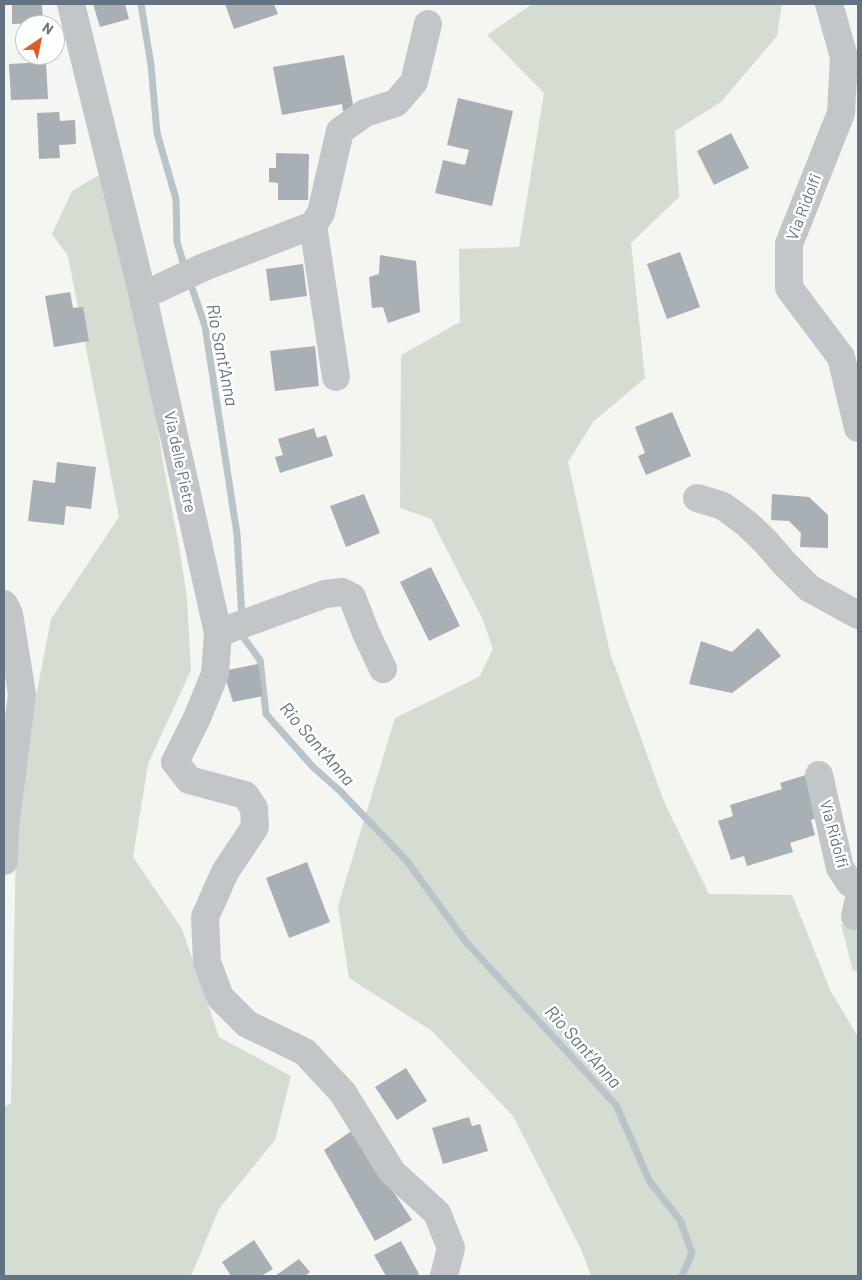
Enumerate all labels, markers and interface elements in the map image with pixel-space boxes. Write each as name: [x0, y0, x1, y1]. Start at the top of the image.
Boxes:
north arrow: [15, 15, 65, 65]
text: N: [39, 18, 57, 38]
street label: Via Ridolfi: [783, 171, 825, 243]
water label: Rio Sant'Anna: [201, 302, 243, 408]
street label: Via delle Pietre: [160, 409, 200, 515]
water label: Rio Sant'Anna: [275, 698, 359, 790]
street label: Via Ridolfi: [816, 798, 852, 870]
water label: Rio Sant'Anna: [540, 1001, 626, 1093]

